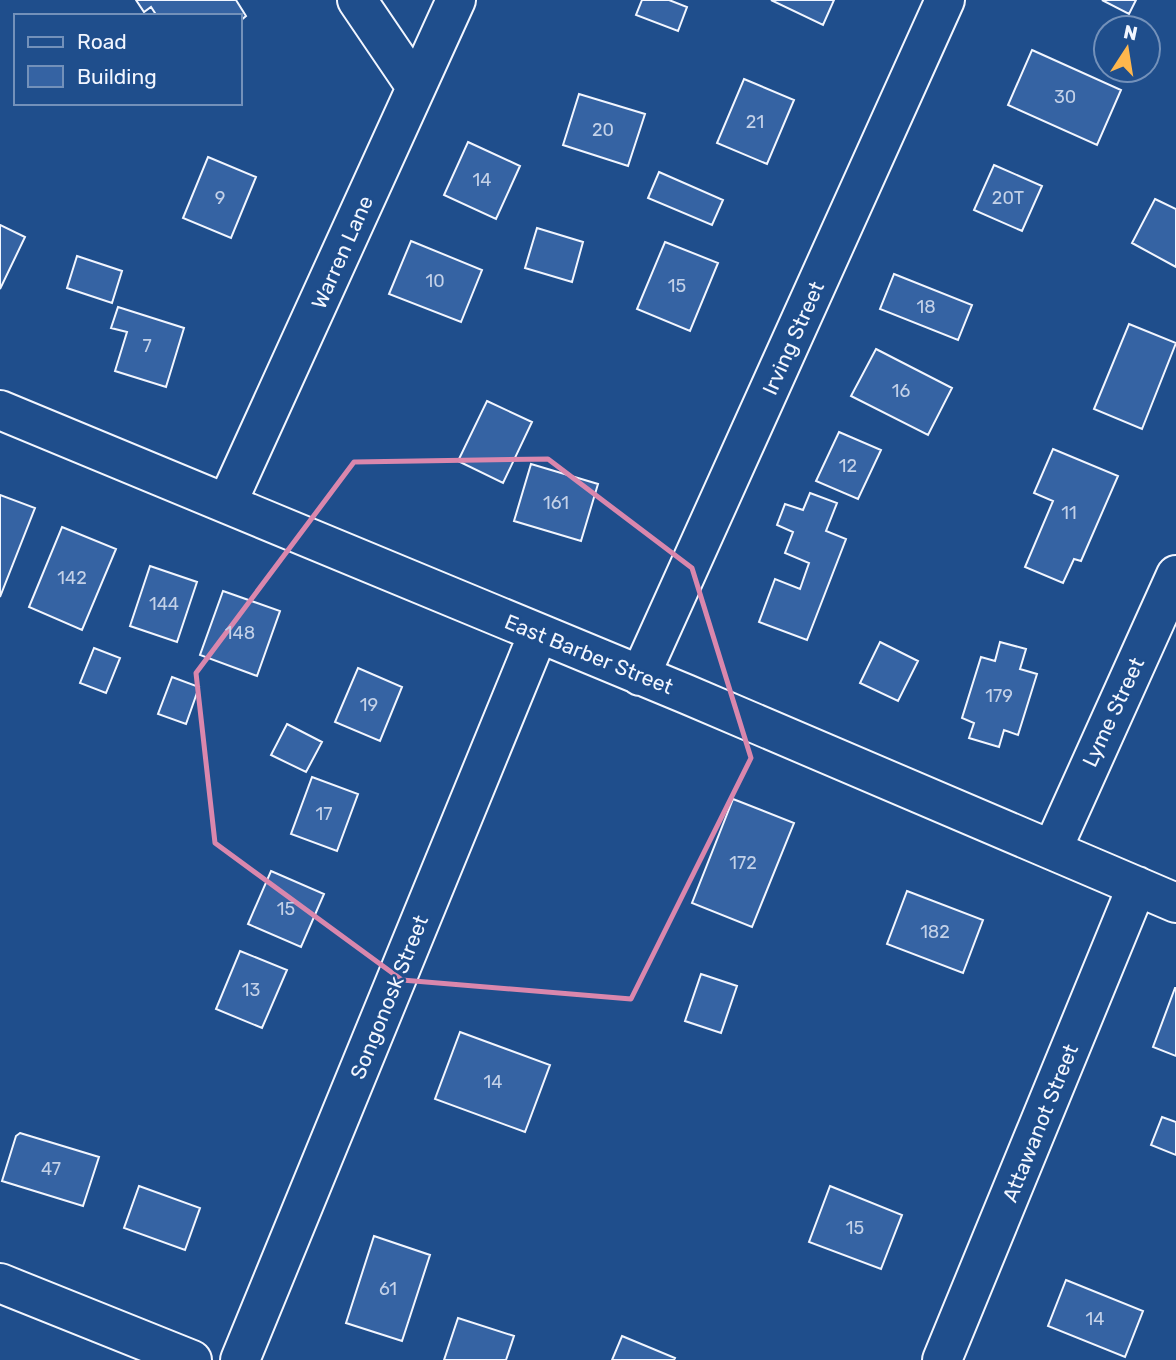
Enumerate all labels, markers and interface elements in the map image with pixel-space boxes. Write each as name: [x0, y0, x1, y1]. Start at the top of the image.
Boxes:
legend: [14, 14, 242, 105]
north arrow: [1092, 14, 1162, 84]
text: N: [1121, 20, 1140, 46]
text: Road: [77, 29, 127, 54]
text: Building: [77, 64, 157, 89]
house number: 30: [1054, 86, 1076, 108]
house number: 21: [746, 111, 764, 133]
house number: 20: [592, 119, 614, 141]
house number: 14: [473, 169, 491, 191]
house number: 9: [215, 187, 225, 209]
house number: 20T: [992, 187, 1024, 209]
street label: Warren Lane: [306, 192, 378, 312]
house number: 10: [425, 270, 445, 292]
house number: 15: [668, 275, 686, 297]
street label: Irving Street: [757, 277, 829, 399]
house number: 18: [916, 296, 936, 318]
house number: 7: [142, 335, 152, 357]
house number: 16: [892, 380, 910, 402]
house number: 12: [839, 455, 857, 477]
house number: 161: [543, 492, 569, 514]
house number: 11: [1061, 502, 1077, 524]
house number: 142: [57, 567, 87, 589]
house number: 144: [149, 593, 179, 615]
street label: East Barber Street: [501, 609, 677, 699]
house number: 148: [225, 622, 255, 644]
street label: Lyme Street: [1077, 653, 1149, 771]
house number: 179: [985, 685, 1013, 707]
house number: 19: [360, 694, 378, 716]
house number: 17: [316, 803, 332, 825]
house number: 172: [729, 852, 757, 874]
house number: 15: [277, 898, 295, 920]
street label: Songonosk Street: [345, 911, 433, 1083]
house number: 182: [920, 921, 950, 943]
house number: 13: [242, 979, 260, 1001]
street label: Attawanot Street: [997, 1040, 1083, 1206]
house number: 14: [484, 1071, 502, 1093]
house number: 47: [41, 1158, 61, 1180]
house number: 15: [846, 1217, 864, 1239]
house number: 61: [379, 1278, 397, 1300]
house number: 14: [1086, 1308, 1104, 1330]

